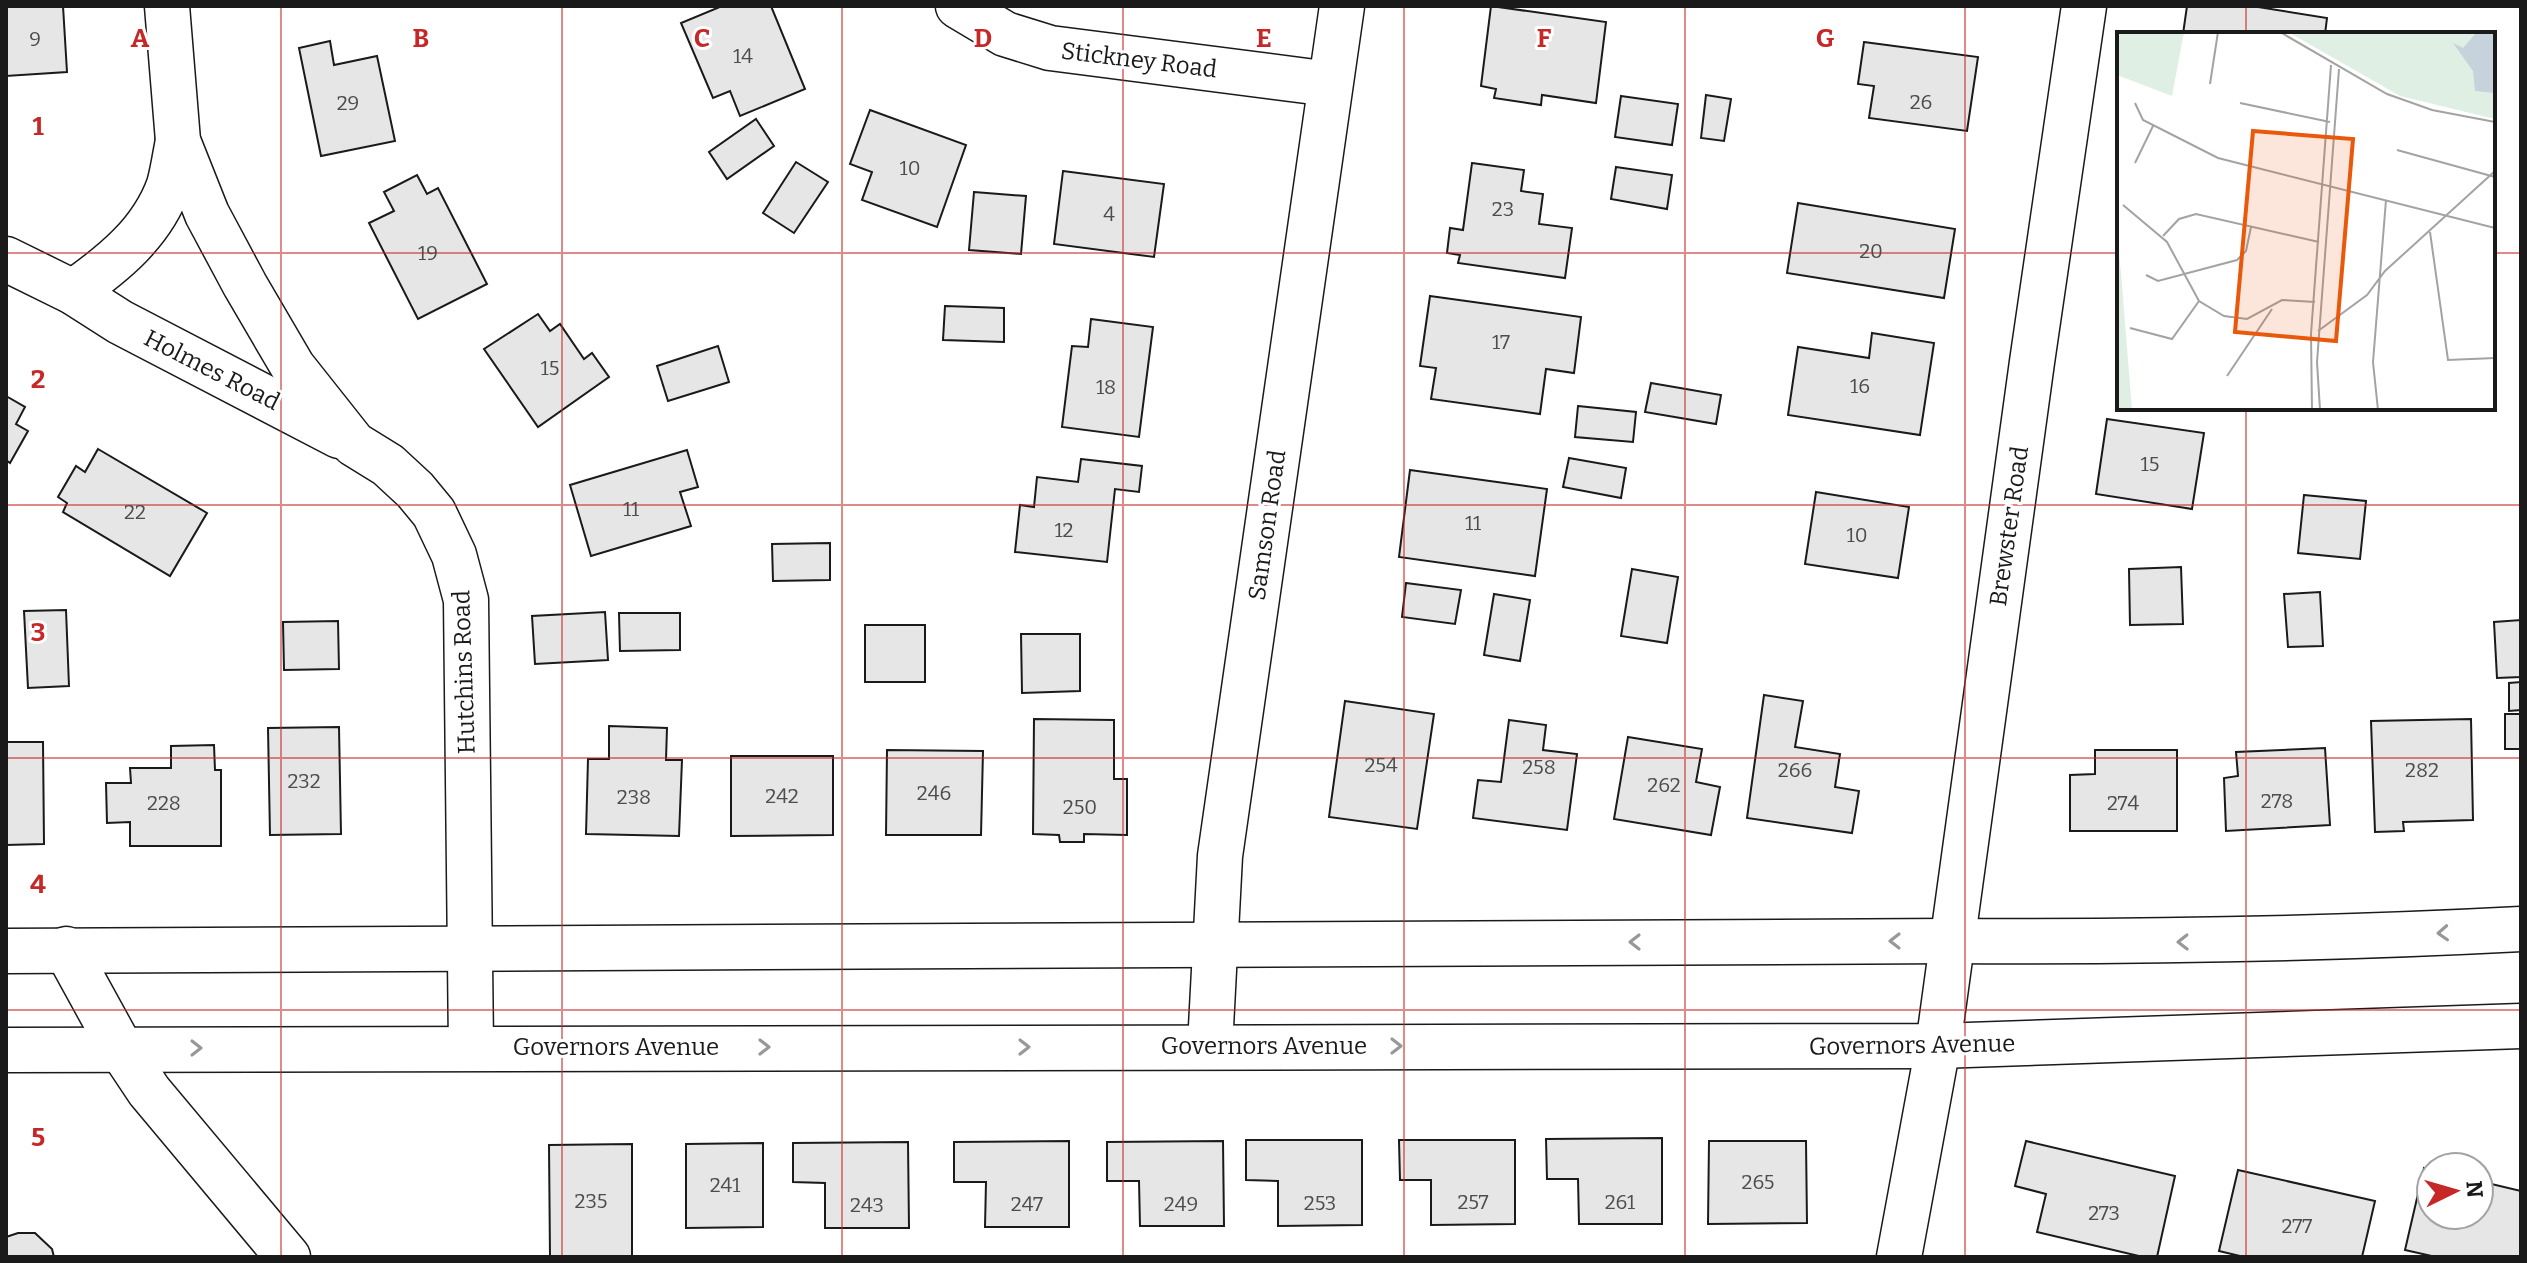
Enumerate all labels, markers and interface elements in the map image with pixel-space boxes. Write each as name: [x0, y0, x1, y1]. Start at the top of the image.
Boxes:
text: A: [131, 23, 150, 54]
text: B: [413, 23, 429, 54]
text: C: [694, 23, 710, 54]
text: D: [974, 23, 992, 54]
text: E: [1256, 23, 1272, 54]
text: F: [1537, 23, 1552, 54]
text: G: [1816, 23, 1835, 54]
house number: 9: [29, 27, 41, 51]
inset map: [2117, 32, 2495, 410]
street label: Stickney Road: [1060, 37, 1218, 83]
house number: 14: [733, 44, 753, 68]
house number: 26: [1910, 90, 1932, 114]
house number: 29: [337, 91, 359, 115]
text: 1: [32, 111, 44, 142]
house number: 10: [900, 156, 920, 180]
house number: 23: [1492, 197, 1514, 221]
house number: 4: [1103, 202, 1115, 226]
house number: 20: [1859, 239, 1883, 263]
house number: 19: [418, 241, 438, 265]
street label: Holmes Road: [140, 324, 284, 416]
house number: 17: [1492, 330, 1510, 354]
house number: 15: [541, 356, 559, 380]
text: 2: [31, 364, 45, 395]
house number: 16: [1850, 374, 1870, 398]
house number: 18: [1096, 375, 1116, 399]
street label: Brewster Road: [1984, 444, 2034, 608]
street label: Samson Road: [1243, 448, 1291, 602]
house number: 15: [2141, 452, 2159, 476]
house number: 11: [623, 497, 639, 521]
house number: 22: [124, 500, 146, 524]
house number: 11: [1465, 511, 1481, 535]
house number: 12: [1055, 518, 1074, 542]
house number: 10: [1847, 523, 1867, 547]
street label: Hutchins Road: [447, 589, 481, 755]
text: 3: [31, 617, 45, 648]
house number: 254: [1364, 753, 1398, 777]
house number: 258: [1522, 755, 1556, 779]
house number: 266: [1778, 758, 1812, 782]
house number: 282: [2405, 758, 2439, 782]
house number: 232: [287, 769, 321, 793]
house number: 262: [1647, 773, 1681, 797]
house number: 246: [917, 781, 951, 805]
house number: 242: [765, 784, 799, 808]
house number: 238: [617, 785, 651, 809]
house number: 278: [2261, 789, 2293, 813]
house number: 228: [147, 791, 181, 815]
house number: 274: [2107, 791, 2139, 815]
house number: 250: [1063, 795, 1097, 819]
text: 4: [30, 869, 46, 900]
one-way arrow: [2436, 925, 2449, 942]
one-way arrow: [1888, 932, 1901, 950]
one-way arrow: [2176, 933, 2189, 950]
one-way arrow: [1628, 934, 1641, 951]
street label: Governors Avenue: [1809, 1029, 2015, 1061]
street label: Governors Avenue: [1161, 1032, 1367, 1060]
street label: Governors Avenue: [513, 1033, 719, 1061]
one-way arrow: [1390, 1037, 1403, 1055]
one-way arrow: [758, 1038, 771, 1056]
one-way arrow: [1018, 1038, 1031, 1056]
one-way arrow: [190, 1039, 203, 1057]
text: 5: [31, 1122, 45, 1153]
north arrow: [2415, 1151, 2495, 1231]
house number: 265: [1742, 1170, 1774, 1194]
house number: 241: [710, 1173, 740, 1197]
text: N: [2460, 1180, 2489, 1199]
house number: 235: [575, 1189, 607, 1213]
house number: 257: [1457, 1190, 1489, 1214]
house number: 261: [1605, 1190, 1635, 1214]
house number: 253: [1304, 1191, 1336, 1215]
house number: 247: [1011, 1192, 1043, 1216]
house number: 249: [1164, 1192, 1198, 1216]
house number: 243: [850, 1193, 884, 1217]
house number: 273: [2088, 1201, 2120, 1225]
house number: 277: [2282, 1214, 2312, 1238]

